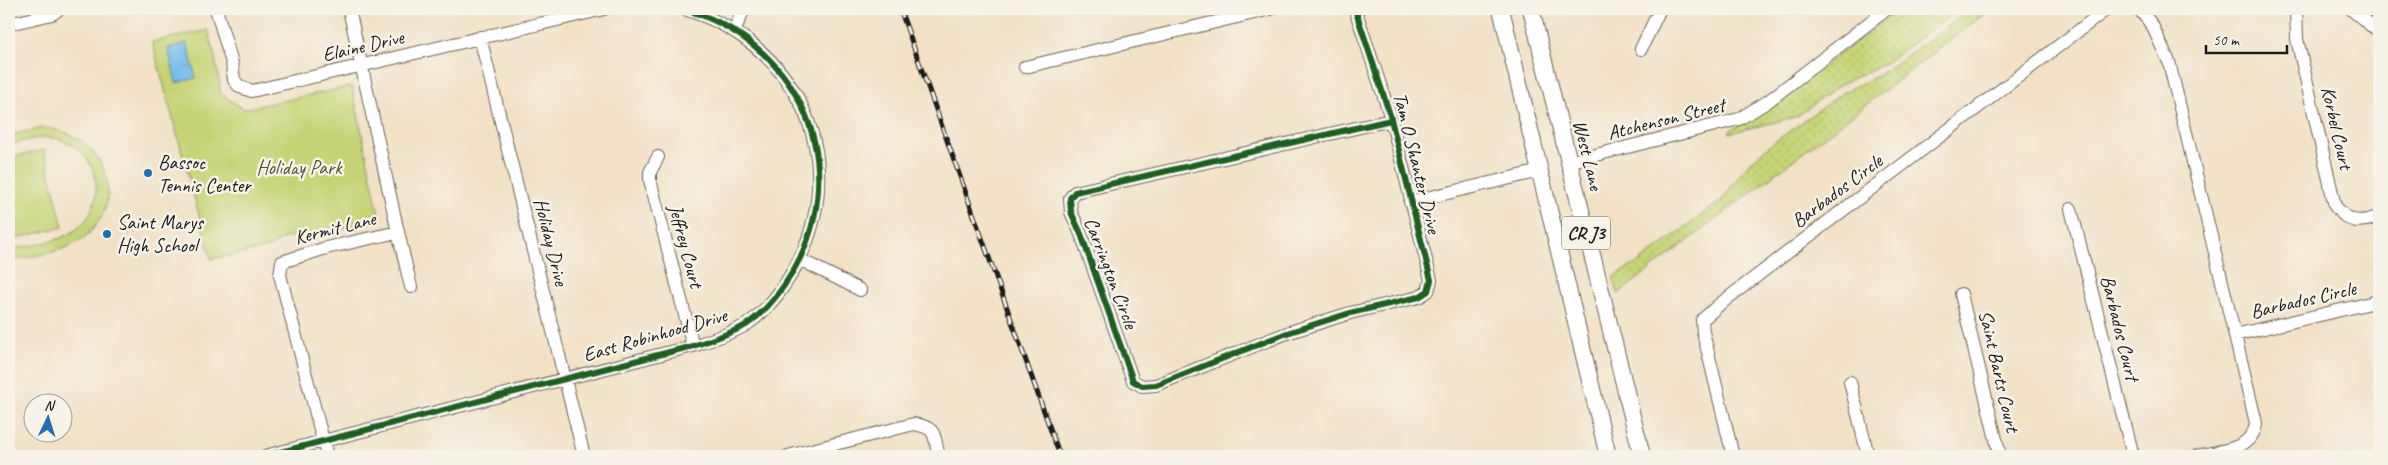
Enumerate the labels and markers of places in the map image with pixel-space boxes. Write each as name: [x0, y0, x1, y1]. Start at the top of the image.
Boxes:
place label: Bassoc Tennis Center: [158, 150, 252, 198]
marker: Bassoc Tennis Center: [142, 167, 154, 179]
place label: Saint Marys High School: [117, 210, 205, 258]
marker: Saint Marys High School: [101, 228, 113, 240]

